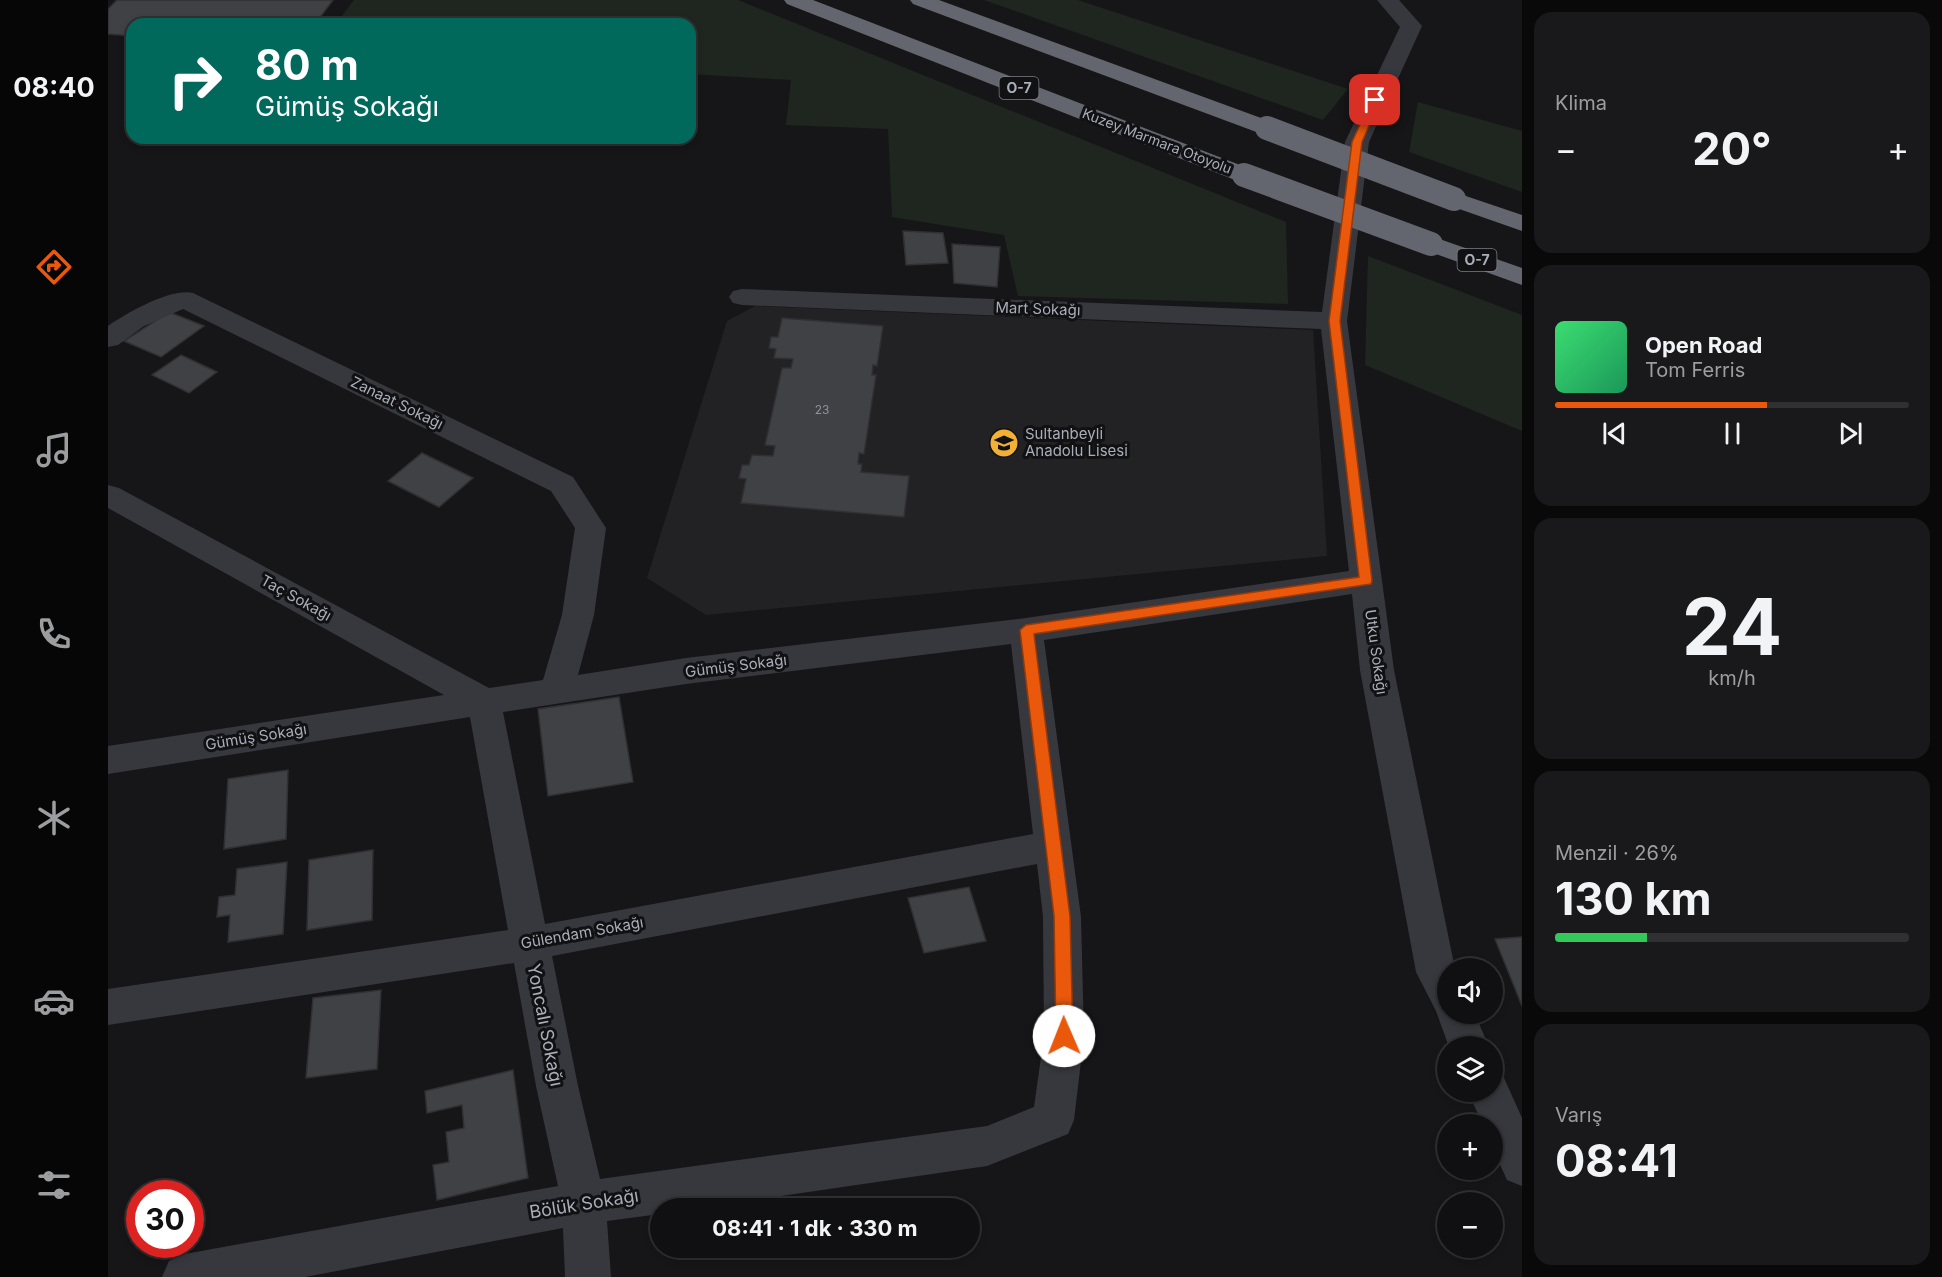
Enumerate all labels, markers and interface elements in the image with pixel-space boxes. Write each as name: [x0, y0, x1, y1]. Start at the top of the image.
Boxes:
text: 80 m: [255, 39, 359, 90]
icon: right: [156, 42, 234, 120]
text: 08:40: [13, 71, 95, 104]
pin: [1349, 74, 1400, 125]
road number: O-7: [1000, 77, 1038, 99]
icon: arrive: [1358, 83, 1391, 116]
text: Gümüş Sokağı: [255, 90, 439, 123]
text: Klima: [1555, 91, 1607, 115]
street label: Kuzey Marmara Otoyolu: [1080, 104, 1234, 177]
text: 20°: [1692, 121, 1772, 176]
text: −: [1555, 129, 1577, 169]
text: +: [1887, 129, 1909, 169]
icon: directions: [33, 246, 75, 288]
road number: O-7: [1458, 249, 1496, 271]
street label: Mart Sokağı: [995, 298, 1081, 319]
text: Open Road: [1645, 332, 1762, 358]
text: Tom Ferris: [1645, 358, 1745, 382]
street label: Zanaat Sokağı: [348, 372, 447, 433]
house number: 23: [815, 402, 829, 417]
icon: previous: [1598, 417, 1631, 450]
icon: pause: [1716, 417, 1749, 450]
icon: next: [1834, 417, 1867, 450]
place label: Sultanbeyli Anadolu Lisesi: [1025, 424, 1128, 460]
school or university icon: Sultanbeyli Anadolu Lisesi: [988, 427, 1020, 459]
icon: music: [33, 429, 75, 471]
street label: Taç Sokağı: [258, 570, 335, 625]
text: 24: [1682, 579, 1782, 674]
street label: Utku Sokağı: [1361, 608, 1392, 696]
icon: phone: [33, 613, 75, 655]
street label: Gümüş Sokağı: [684, 650, 788, 681]
text: km/h: [1708, 666, 1756, 690]
street label: Gümüş Sokağı: [204, 719, 308, 754]
icon: climate: [33, 797, 75, 839]
text: Menzil · 26%: [1555, 841, 1679, 865]
text: 130 km: [1555, 871, 1712, 926]
street label: Gülendam Sokağı: [519, 912, 645, 953]
map controls: [1437, 958, 1503, 1258]
button: sound: [1437, 958, 1503, 1024]
street label: Yoncalı Sokağı: [523, 962, 568, 1088]
icon: car: [33, 980, 75, 1022]
position arrow: [1032, 1004, 1096, 1068]
button: layers: [1437, 1036, 1503, 1102]
text: Varış: [1555, 1103, 1602, 1127]
button: +: [1437, 1114, 1503, 1180]
text: 08:41: [1555, 1133, 1678, 1188]
icon: filters: [33, 1164, 75, 1206]
speed limit sign: 30: [126, 1180, 204, 1258]
street label: Bölük Sokağı: [528, 1185, 640, 1223]
button: −: [1437, 1192, 1503, 1258]
text: 08:41 · 1 dk · 330 m: [712, 1215, 918, 1241]

